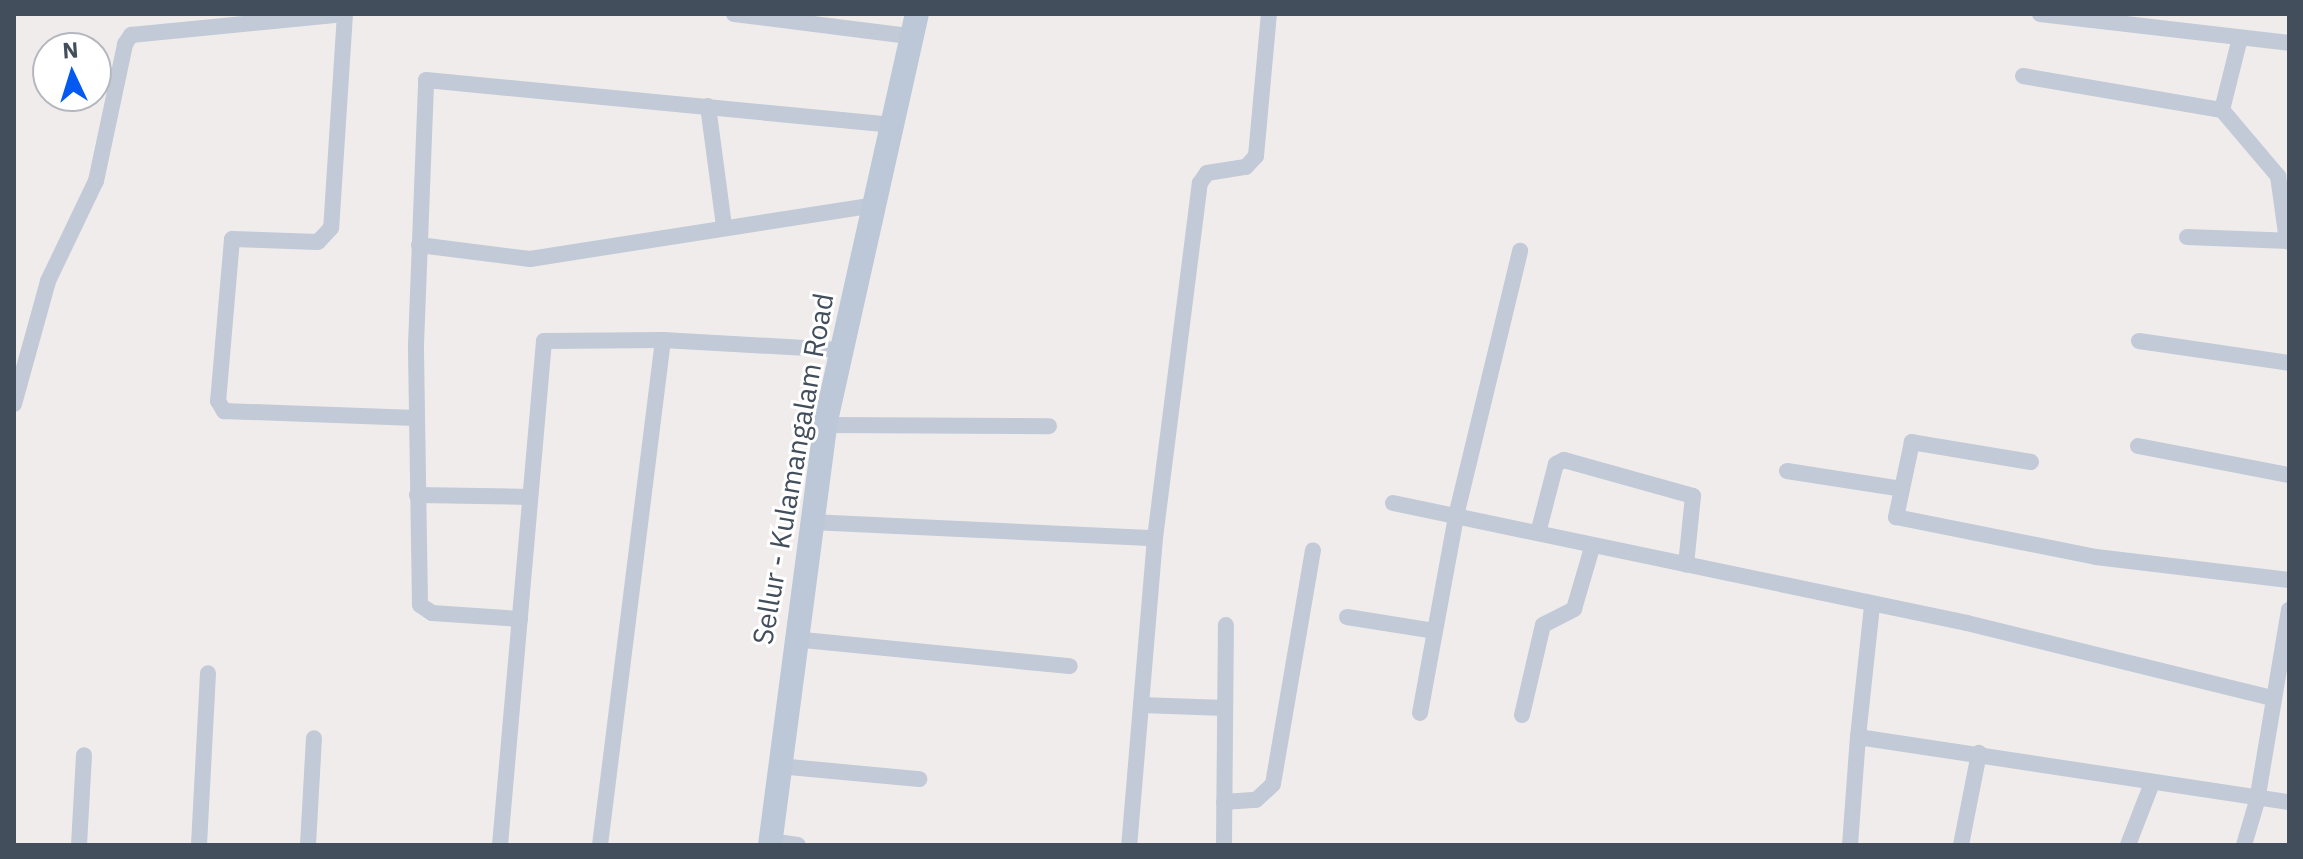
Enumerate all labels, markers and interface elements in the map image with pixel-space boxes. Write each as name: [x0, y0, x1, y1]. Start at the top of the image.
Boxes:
north arrow: [32, 32, 112, 112]
text: N: [61, 35, 79, 65]
street label: Sellur - Kulamangalam Road: [746, 291, 840, 647]

